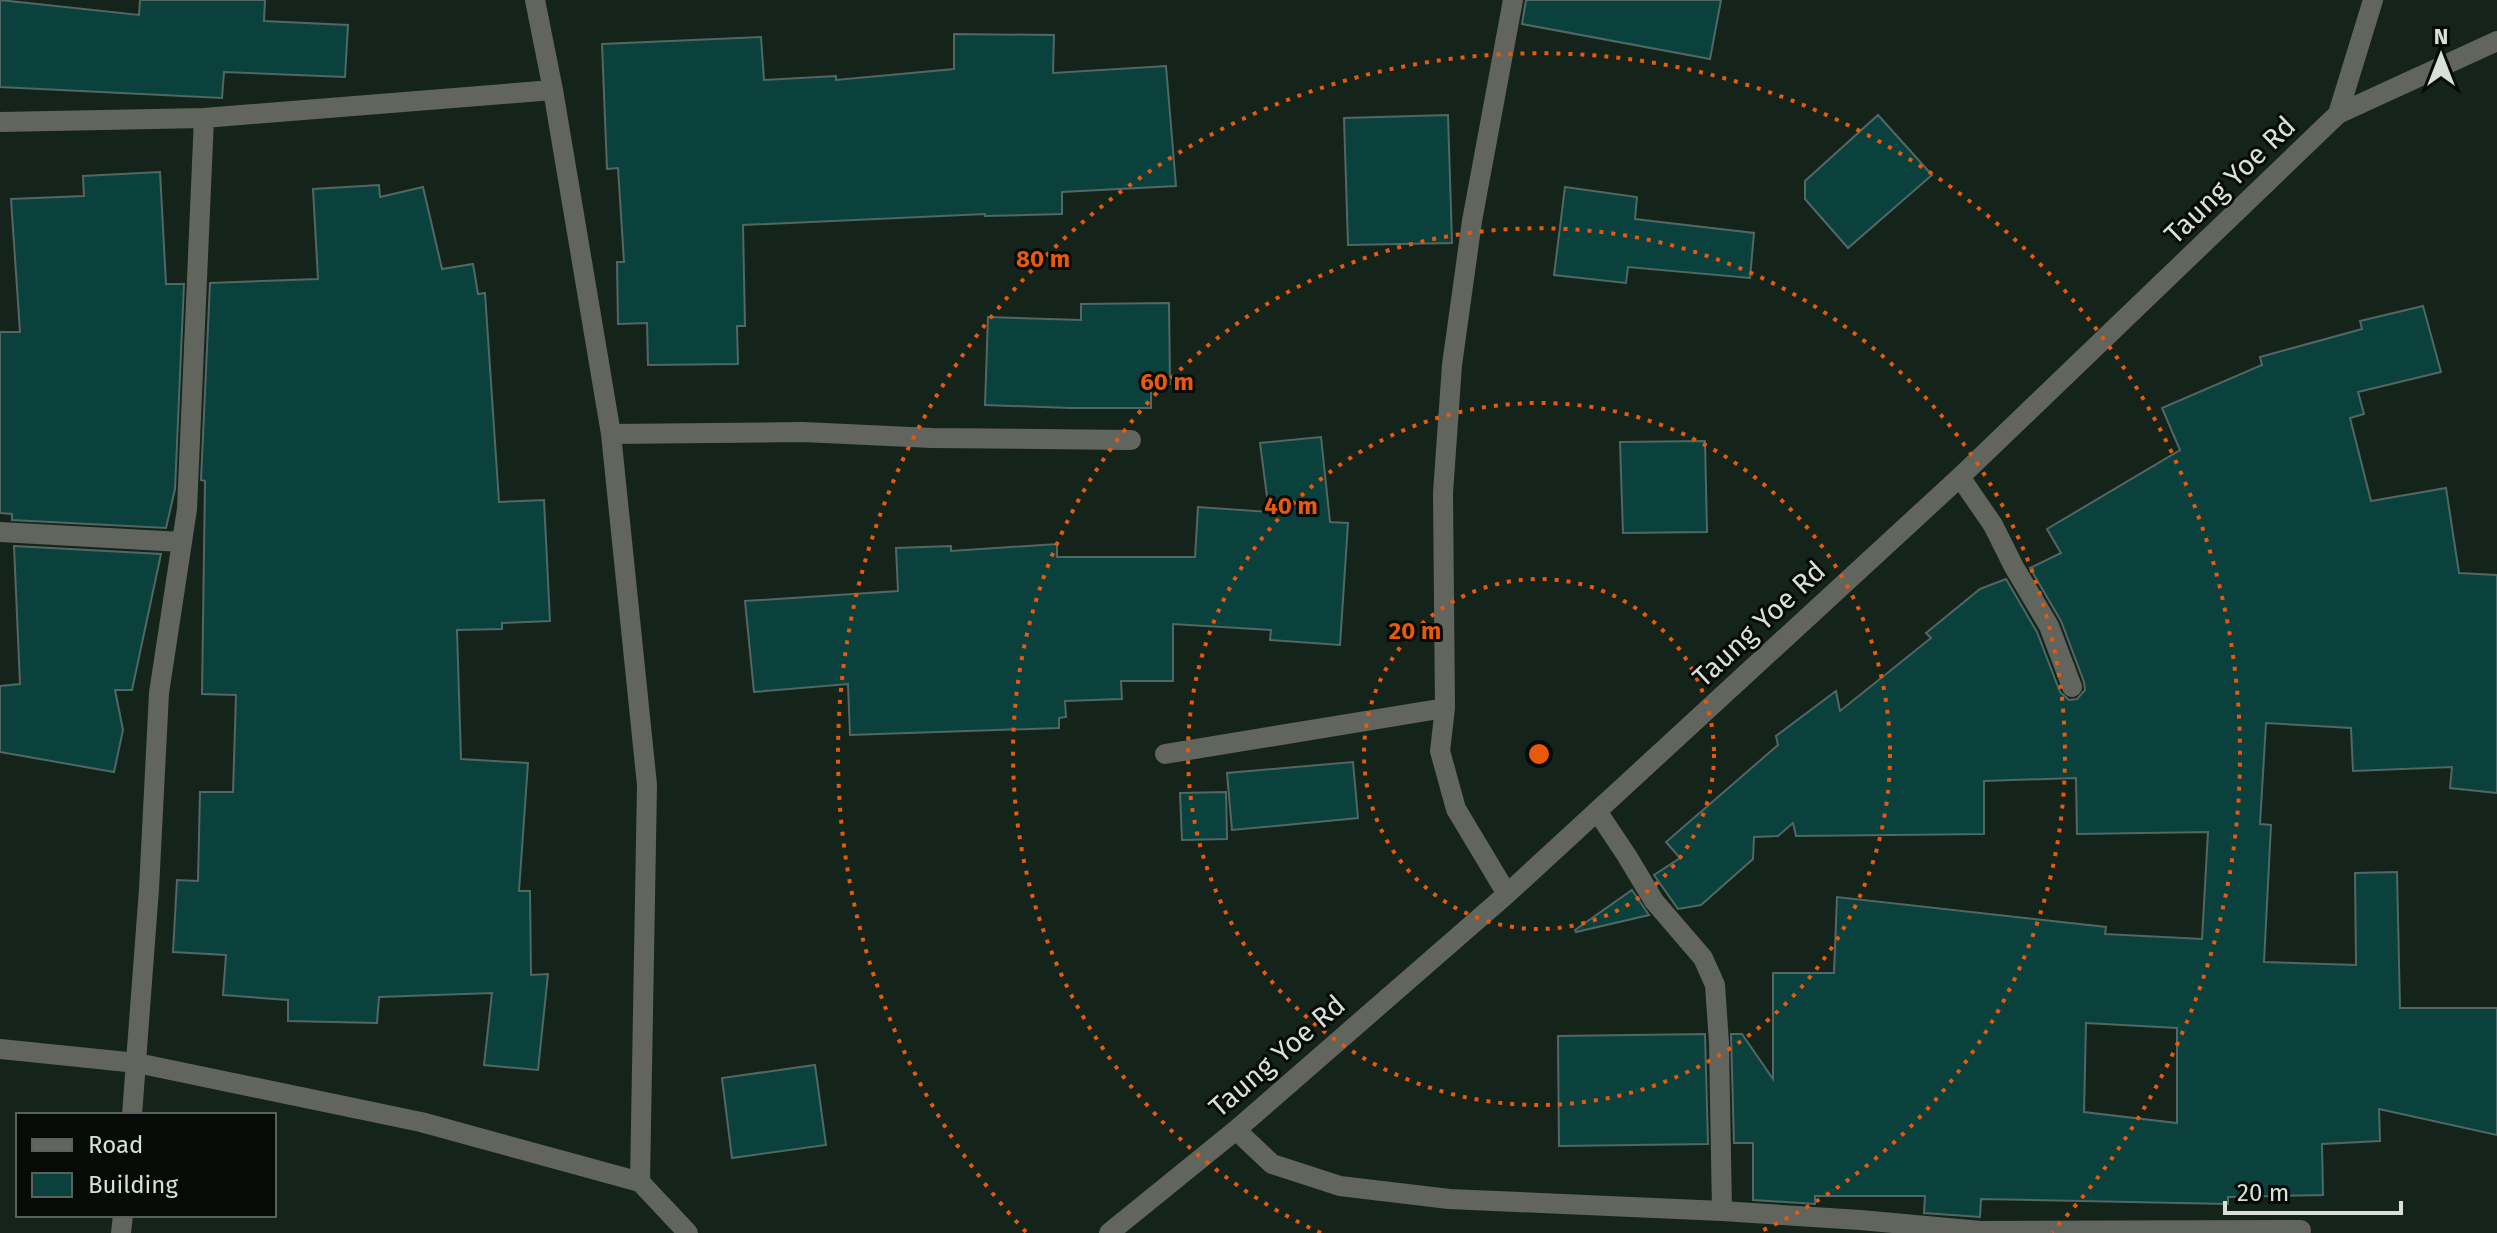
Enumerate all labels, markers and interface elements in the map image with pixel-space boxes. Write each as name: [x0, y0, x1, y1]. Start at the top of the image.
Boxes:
north arrow: [2401, 16, 2481, 96]
text: N: [2434, 23, 2448, 50]
street label: Taung Yoe Rd: [2158, 109, 2302, 251]
text: 80 m: [1016, 245, 1070, 273]
text: 60 m: [1140, 368, 1194, 396]
text: 40 m: [1264, 492, 1318, 520]
street label: Taung Yoe Rd: [1686, 554, 1832, 694]
text: 20 m: [1389, 617, 1441, 645]
centre of rings: [1525, 740, 1553, 768]
street label: Taung Yoe Rd: [1202, 988, 1352, 1124]
legend: [16, 1113, 276, 1217]
text: Road: [88, 1131, 143, 1159]
scale bar: [2225, 1165, 2401, 1215]
text: Building: [88, 1171, 178, 1199]
text: 20 m: [2237, 1179, 2289, 1207]

